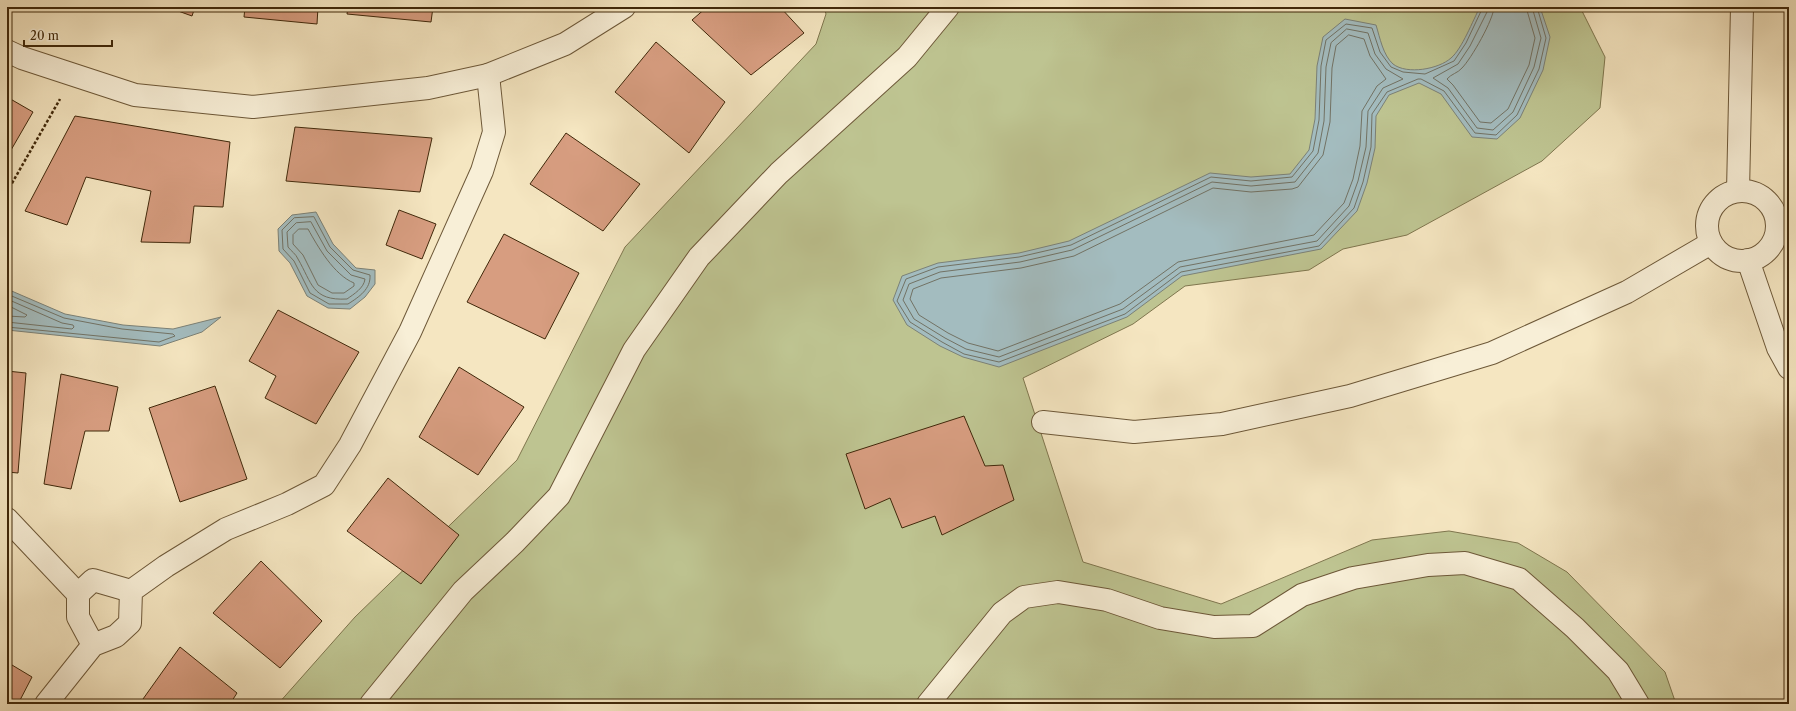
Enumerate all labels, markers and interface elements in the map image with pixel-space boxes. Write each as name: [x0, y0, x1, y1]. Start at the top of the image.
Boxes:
scale bar: [24, 22, 112, 48]
text: 20 m: [30, 28, 59, 43]

